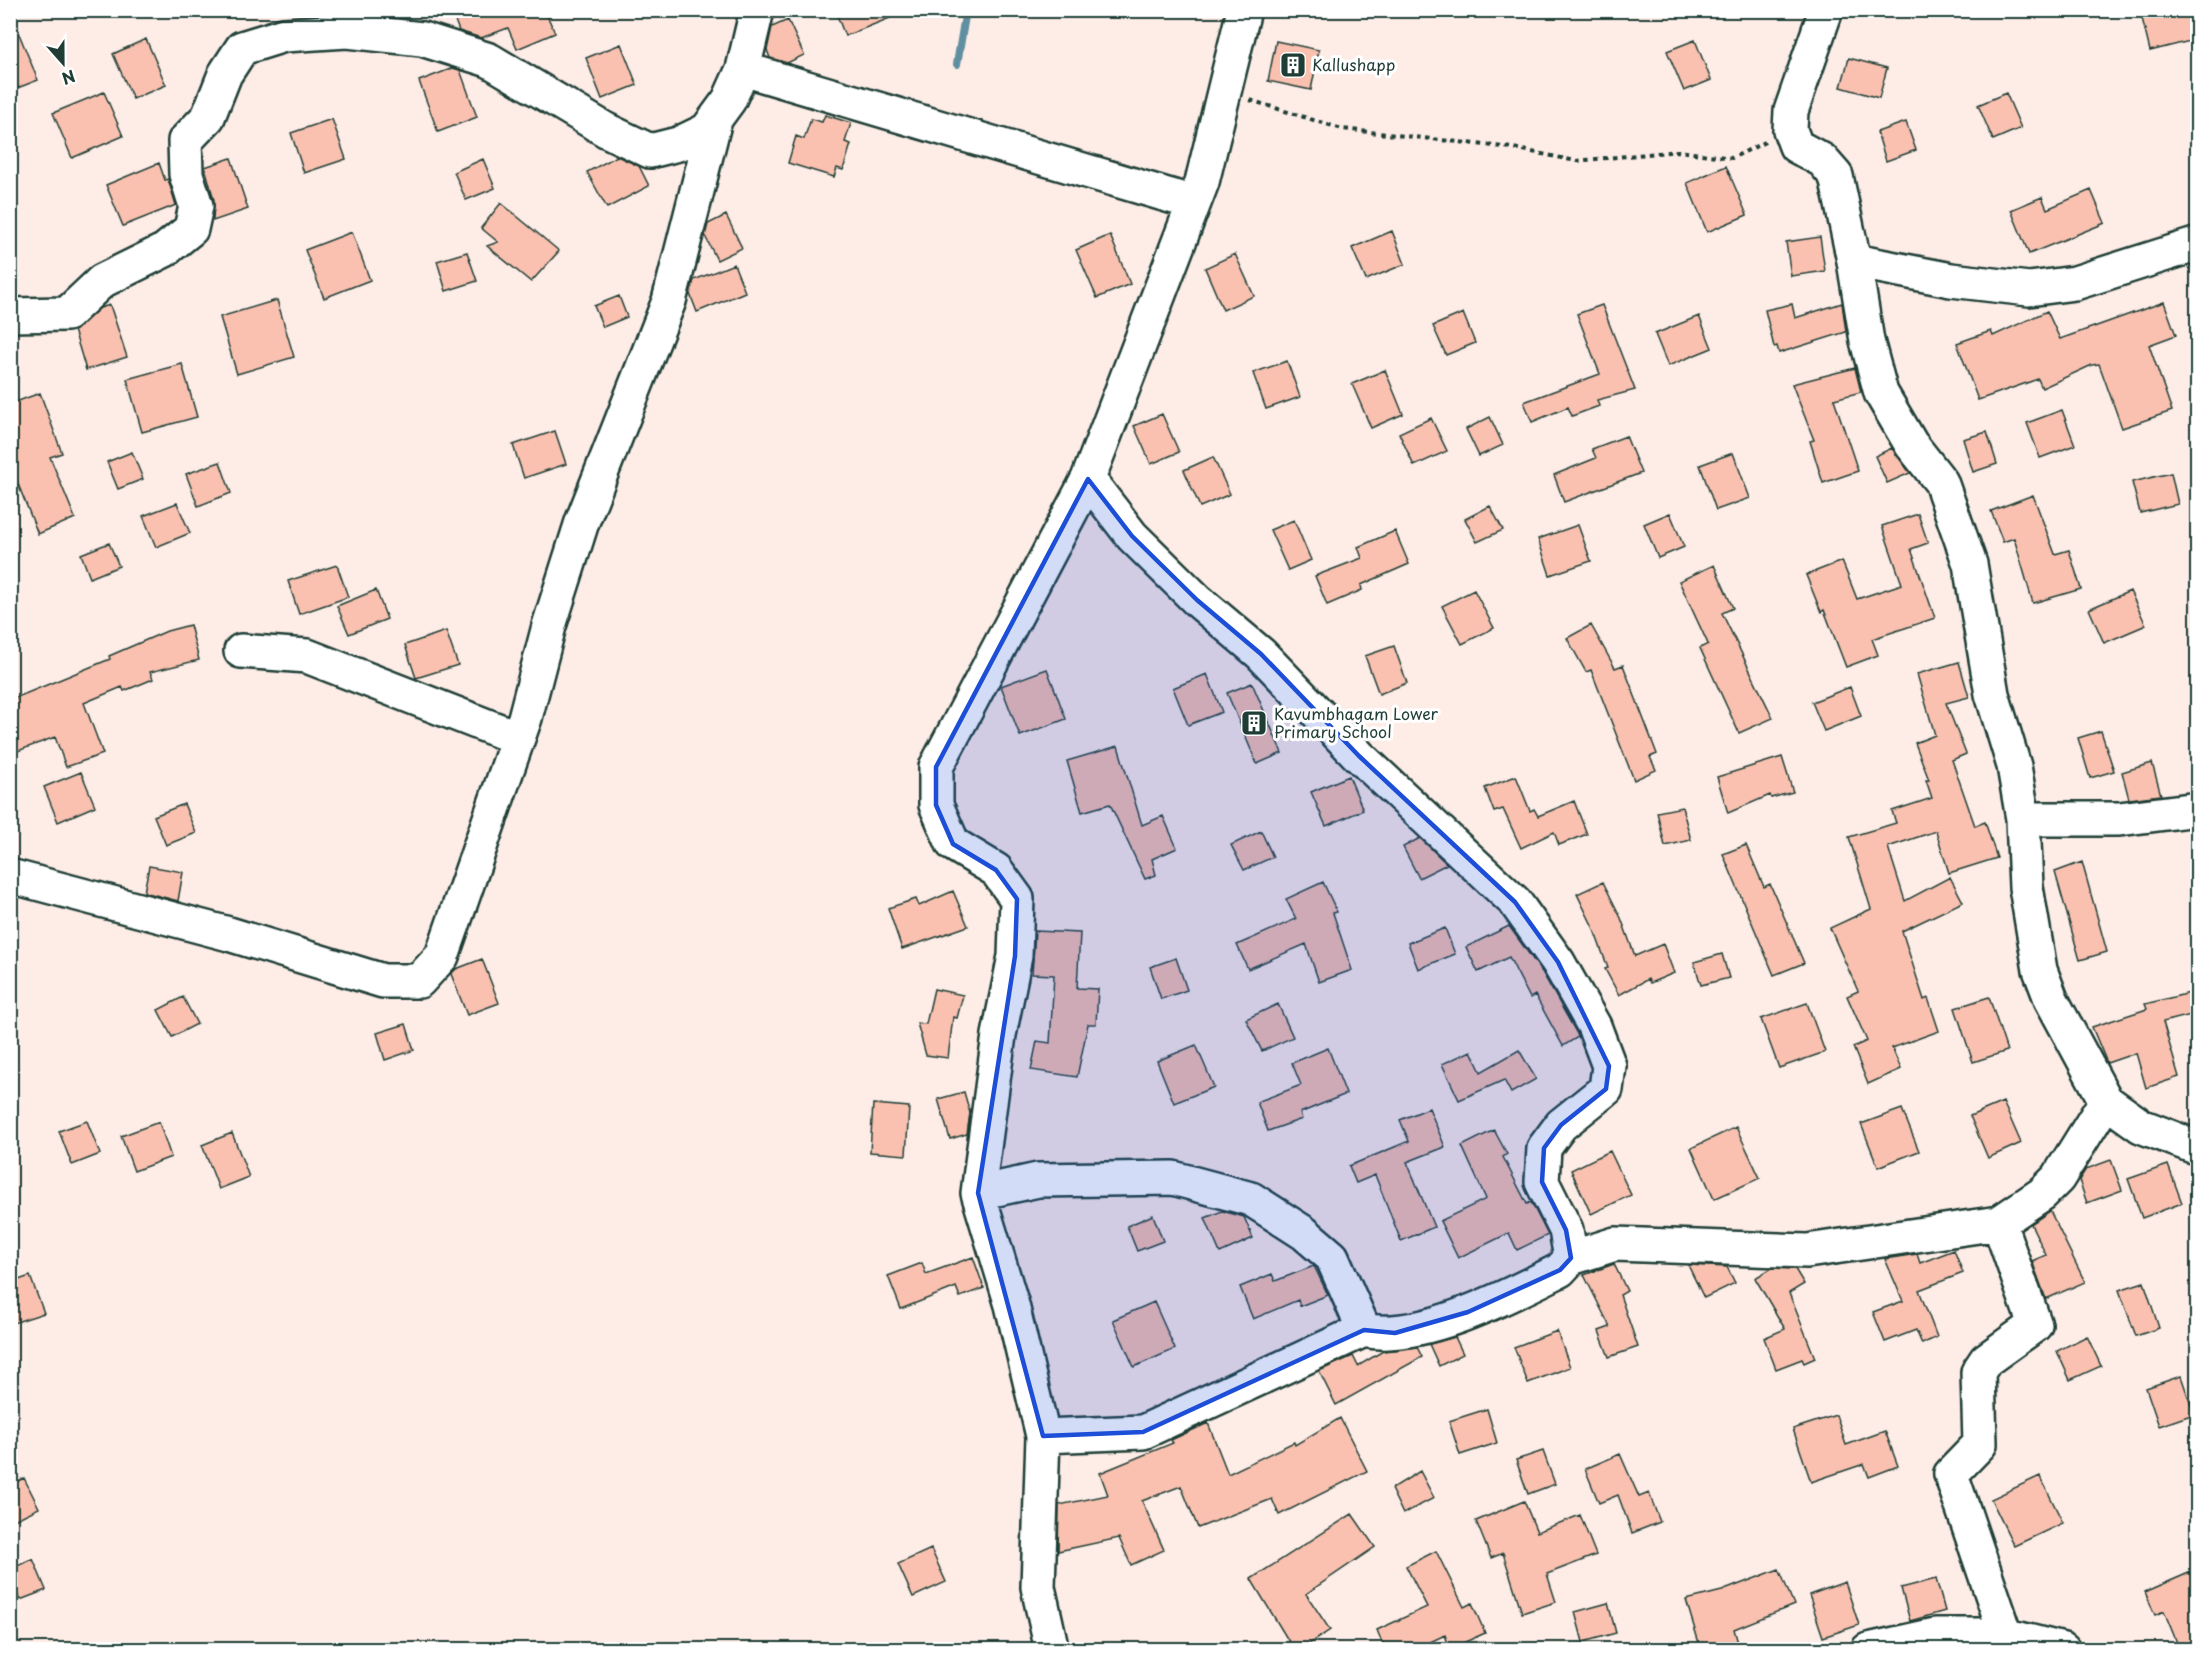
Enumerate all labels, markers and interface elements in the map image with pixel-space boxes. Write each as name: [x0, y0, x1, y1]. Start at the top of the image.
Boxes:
north arrow: [33, 33, 93, 93]
building icon: Kallushapp: [1278, 50, 1308, 80]
place label: Kallushapp: [1312, 52, 1396, 76]
text: N: [59, 64, 79, 91]
place label: Kavumbhagam Lower Primary School: [1274, 701, 1439, 743]
building icon: Kavumbhagam Lower Primary School: [1239, 708, 1269, 738]

